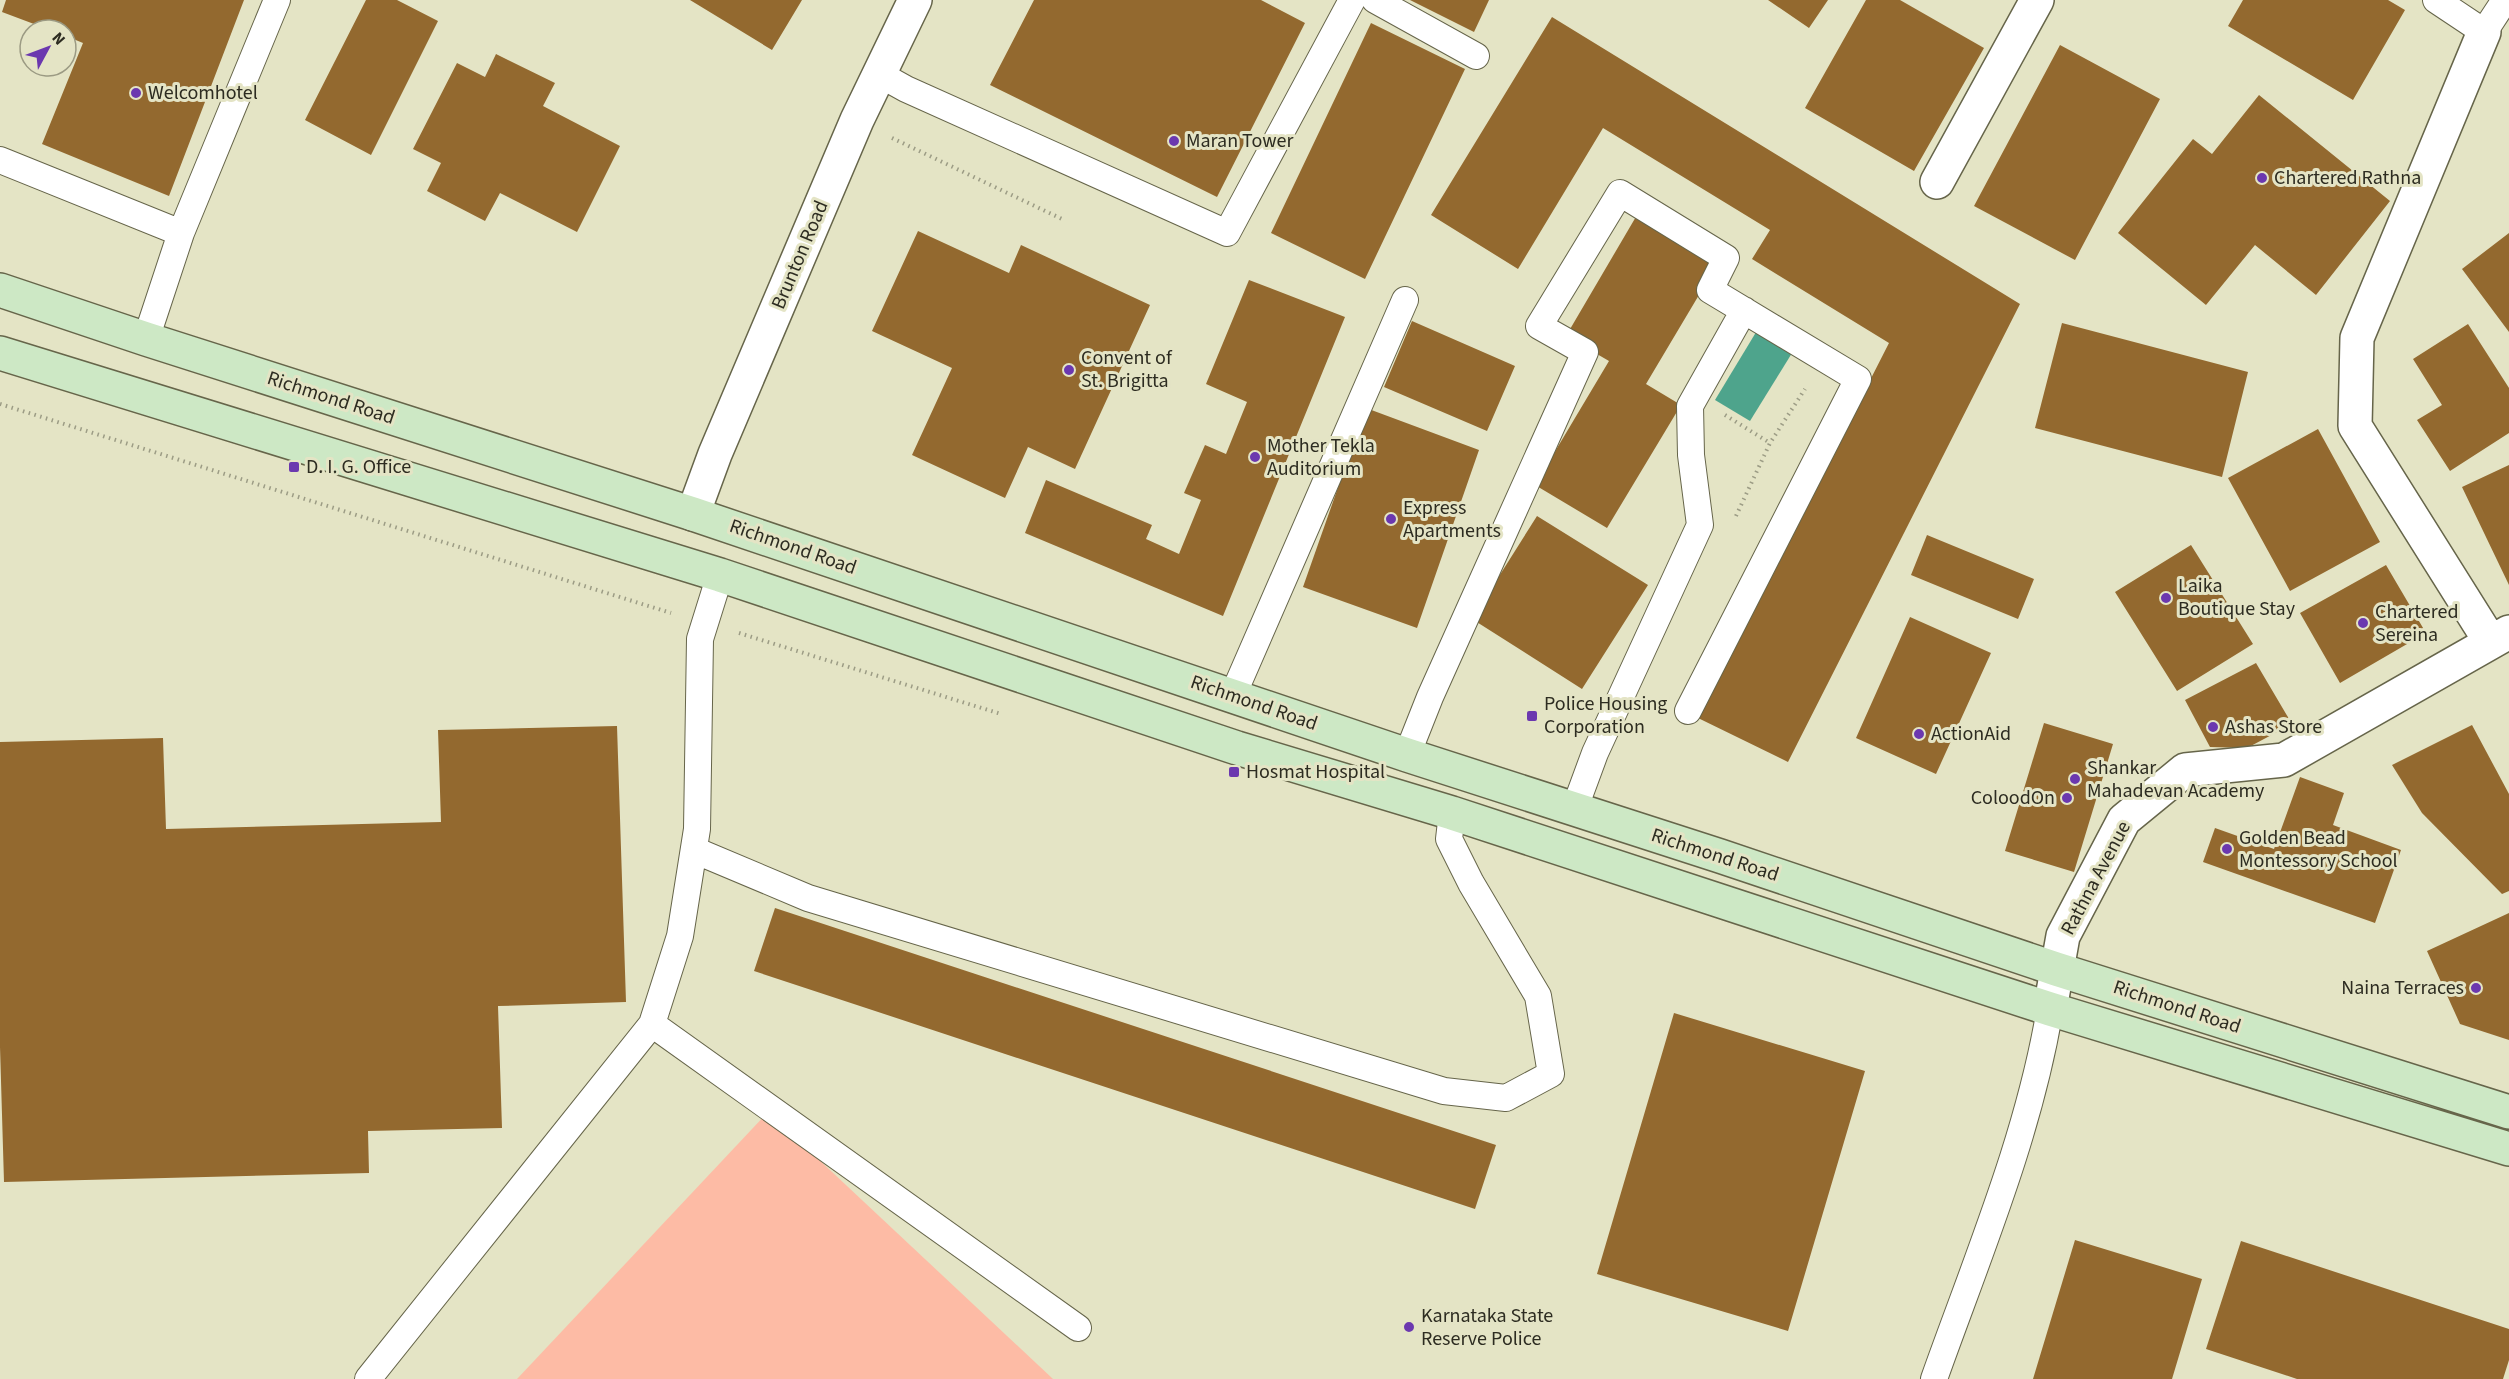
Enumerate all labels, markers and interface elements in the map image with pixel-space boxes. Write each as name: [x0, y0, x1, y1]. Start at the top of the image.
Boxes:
north arrow: [18, 18, 78, 78]
text: N: [47, 28, 70, 50]
place label: Welcomhotel: [148, 79, 258, 107]
marker: Welcomhotel: [129, 86, 143, 100]
place label: Maran Tower: [1186, 127, 1293, 155]
marker: Maran Tower: [1167, 134, 1181, 148]
place label: Chartered Rathna: [2274, 164, 2421, 192]
marker: Chartered Rathna: [2255, 171, 2269, 185]
street label: Brunton Road: [765, 196, 835, 314]
place label: Convent of St. Brigitta: [1081, 344, 1173, 395]
marker: Convent of St. Brigitta: [1062, 363, 1076, 377]
street label: Richmond Road: [264, 364, 398, 432]
place label: Mother Tekla Auditorium: [1267, 432, 1375, 483]
marker: Mother Tekla Auditorium: [1248, 450, 1262, 464]
place label: D. I. G. Office: [306, 453, 411, 481]
marker: D. I. G. Office: [287, 460, 301, 474]
place label: Express Apartments: [1403, 494, 1501, 545]
street label: Richmond Road: [726, 512, 860, 582]
marker: Express Apartments: [1384, 512, 1398, 526]
place label: Laika Boutique Stay: [2178, 572, 2296, 623]
marker: Laika Boutique Stay: [2159, 591, 2173, 605]
place label: Chartered Sereina: [2375, 598, 2459, 649]
marker: Chartered Sereina: [2356, 616, 2370, 630]
street label: Richmond Road: [1187, 668, 1321, 738]
place label: Police Housing Corporation: [1544, 690, 1667, 741]
marker: Police Housing Corporation: [1525, 709, 1539, 723]
place label: Ashas Store: [2225, 713, 2322, 741]
place label: ActionAid: [1931, 720, 2011, 748]
marker: Ashas Store: [2206, 720, 2220, 734]
marker: ActionAid: [1912, 727, 1926, 741]
place label: Shankar Mahadevan Academy: [2087, 754, 2265, 805]
place label: Hosmat Hospital: [1246, 758, 1385, 786]
marker: Hosmat Hospital: [1227, 765, 1241, 779]
marker: Shankar Mahadevan Academy: [2068, 772, 2082, 786]
place label: ColoodOn: [1971, 784, 2055, 812]
marker: ColoodOn: [2060, 791, 2074, 805]
street label: Rathna Avenue: [2054, 816, 2138, 940]
street label: Richmond Road: [1648, 821, 1782, 889]
place label: Golden Bead Montessory School: [2239, 824, 2398, 875]
marker: Golden Bead Montessory School: [2220, 842, 2234, 856]
street label: Richmond Road: [2110, 973, 2244, 1041]
place label: Naina Terraces: [2341, 974, 2464, 1002]
marker: Naina Terraces: [2469, 981, 2483, 995]
place label: Karnataka State Reserve Police: [1421, 1302, 1553, 1353]
marker: Karnataka State Reserve Police: [1402, 1320, 1416, 1334]

